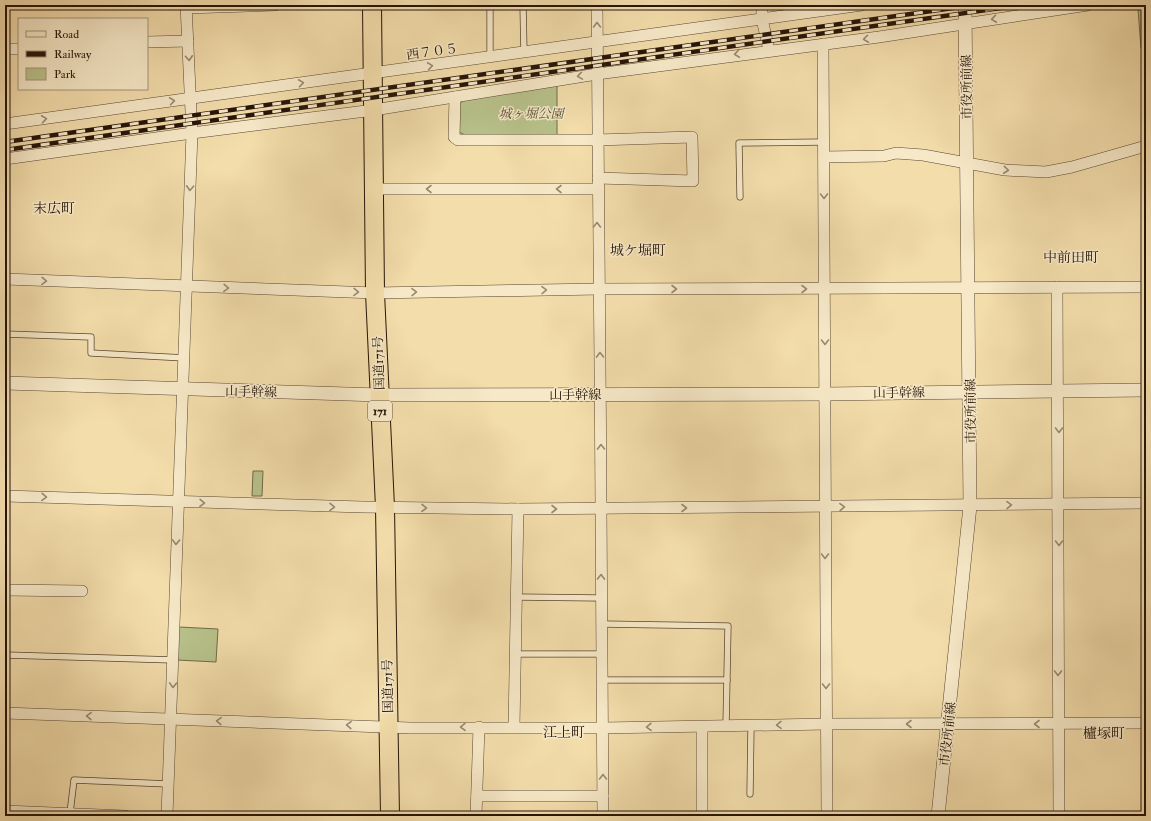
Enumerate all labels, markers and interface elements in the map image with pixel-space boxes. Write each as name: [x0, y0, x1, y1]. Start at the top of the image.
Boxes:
one-way arrow: [991, 14, 997, 23]
legend: [18, 18, 148, 90]
one-way arrow: [593, 22, 601, 28]
text: Road: [54, 27, 79, 42]
one-way arrow: [863, 34, 869, 43]
street label: 西７０５: [405, 40, 459, 64]
text: Railway: [54, 47, 92, 62]
one-way arrow: [734, 49, 740, 58]
street label: 市役所前線: [958, 54, 976, 120]
one-way arrow: [184, 55, 193, 61]
one-way arrow: [427, 62, 433, 71]
text: Park: [54, 67, 76, 82]
one-way arrow: [577, 72, 583, 80]
one-way arrow: [298, 79, 304, 88]
one-way arrow: [169, 97, 175, 106]
park label: 城ヶ堀公園: [498, 106, 565, 122]
one-way arrow: [41, 115, 47, 124]
one-way arrow: [1003, 165, 1009, 174]
one-way arrow: [185, 185, 194, 191]
one-way arrow: [426, 185, 432, 193]
one-way arrow: [556, 185, 562, 193]
one-way arrow: [820, 193, 828, 199]
district label: 末広町: [33, 200, 75, 217]
one-way arrow: [593, 222, 601, 228]
district label: 城ケ堀町: [610, 242, 666, 259]
district label: 中前田町: [1043, 249, 1099, 266]
one-way arrow: [41, 277, 47, 285]
one-way arrow: [223, 283, 229, 292]
one-way arrow: [671, 285, 677, 293]
one-way arrow: [801, 285, 807, 293]
one-way arrow: [541, 286, 547, 294]
one-way arrow: [353, 288, 359, 297]
one-way arrow: [411, 288, 417, 297]
street label: 国道171号: [370, 336, 388, 390]
one-way arrow: [821, 339, 829, 345]
one-way arrow: [596, 352, 604, 358]
street label: 市役所前線: [962, 378, 980, 444]
street label: 山手幹線: [225, 384, 277, 400]
street label: 山手幹線: [873, 385, 925, 401]
street label: 山手幹線: [549, 387, 601, 403]
road number: 171: [368, 401, 392, 421]
one-way arrow: [1055, 427, 1063, 433]
one-way arrow: [597, 444, 605, 450]
one-way arrow: [41, 493, 47, 502]
one-way arrow: [199, 499, 205, 507]
one-way arrow: [1006, 501, 1012, 510]
one-way arrow: [329, 502, 335, 511]
one-way arrow: [839, 502, 845, 511]
one-way arrow: [421, 504, 427, 512]
one-way arrow: [681, 504, 687, 512]
one-way arrow: [551, 505, 557, 513]
one-way arrow: [172, 539, 181, 545]
one-way arrow: [1055, 540, 1063, 546]
one-way arrow: [821, 553, 829, 559]
one-way arrow: [597, 574, 605, 580]
street label: 国道171号: [380, 659, 396, 713]
one-way arrow: [1054, 670, 1062, 676]
one-way arrow: [168, 682, 177, 689]
one-way arrow: [822, 683, 830, 689]
street label: 市役所前線: [937, 701, 959, 767]
one-way arrow: [86, 712, 92, 720]
one-way arrow: [216, 717, 222, 725]
one-way arrow: [906, 720, 912, 728]
one-way arrow: [1034, 720, 1040, 728]
one-way arrow: [346, 721, 352, 730]
one-way arrow: [776, 721, 782, 729]
one-way arrow: [460, 723, 466, 731]
one-way arrow: [646, 723, 652, 732]
district label: 江上町: [543, 724, 585, 741]
district label: 櫨塚町: [1083, 725, 1125, 742]
one-way arrow: [599, 774, 607, 780]

